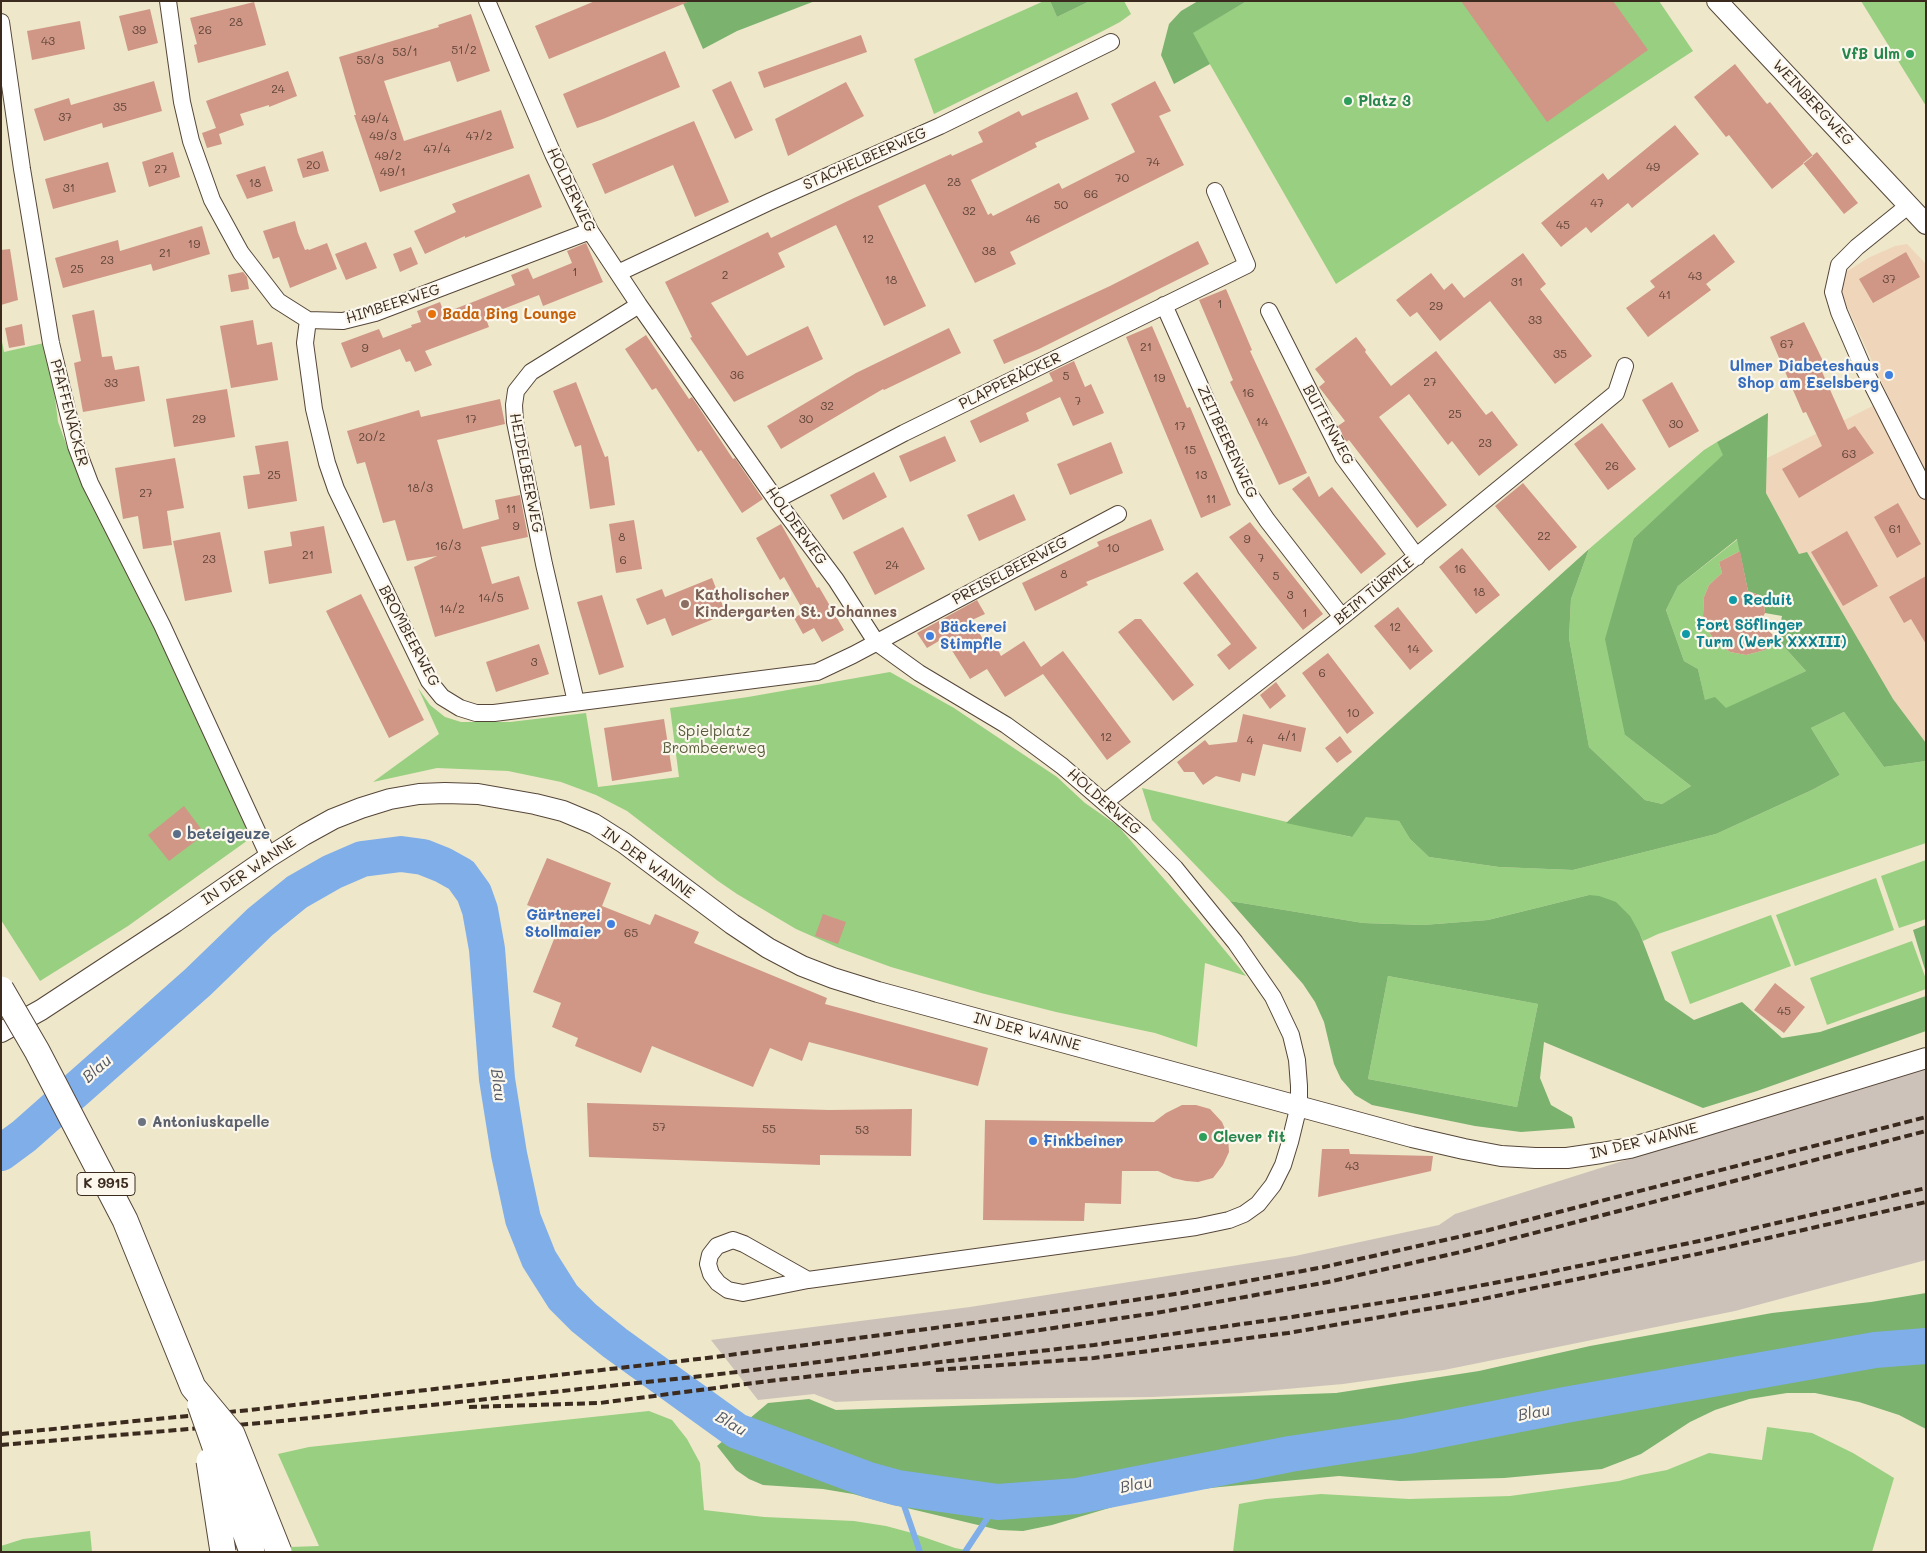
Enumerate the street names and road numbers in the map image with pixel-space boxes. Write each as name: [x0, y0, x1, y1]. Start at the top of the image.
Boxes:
street label: WEINBERGWEG: [1769, 56, 1857, 150]
street label: STACHELBEERWEG: [801, 124, 929, 194]
street label: HOLDERWEG: [543, 145, 599, 235]
street label: HIMBEERWEG: [344, 280, 442, 328]
street label: PLAPPERÄCKER: [956, 348, 1064, 414]
street label: PFAFFENÄCKER: [46, 357, 92, 469]
street label: BUTTENWEG: [1299, 382, 1357, 468]
street label: ZEITBEERENWEG: [1193, 383, 1261, 501]
street label: HEIDELBEERWEG: [506, 412, 546, 534]
street label: HOLDERWEG: [762, 484, 830, 568]
street label: PREISELBEERWEG: [949, 533, 1071, 609]
street label: BEIM TÜRMLE: [1330, 553, 1418, 629]
street label: BROMBEERWEG: [375, 582, 443, 690]
street label: HOLDERWEG: [1063, 765, 1145, 839]
street label: IN DER WANNE: [598, 823, 698, 903]
street label: IN DER WANNE: [198, 833, 300, 909]
street label: IN DER WANNE: [972, 1009, 1082, 1055]
street label: IN DER WANNE: [1588, 1119, 1700, 1163]
road number: K 9915: [77, 1172, 135, 1196]

